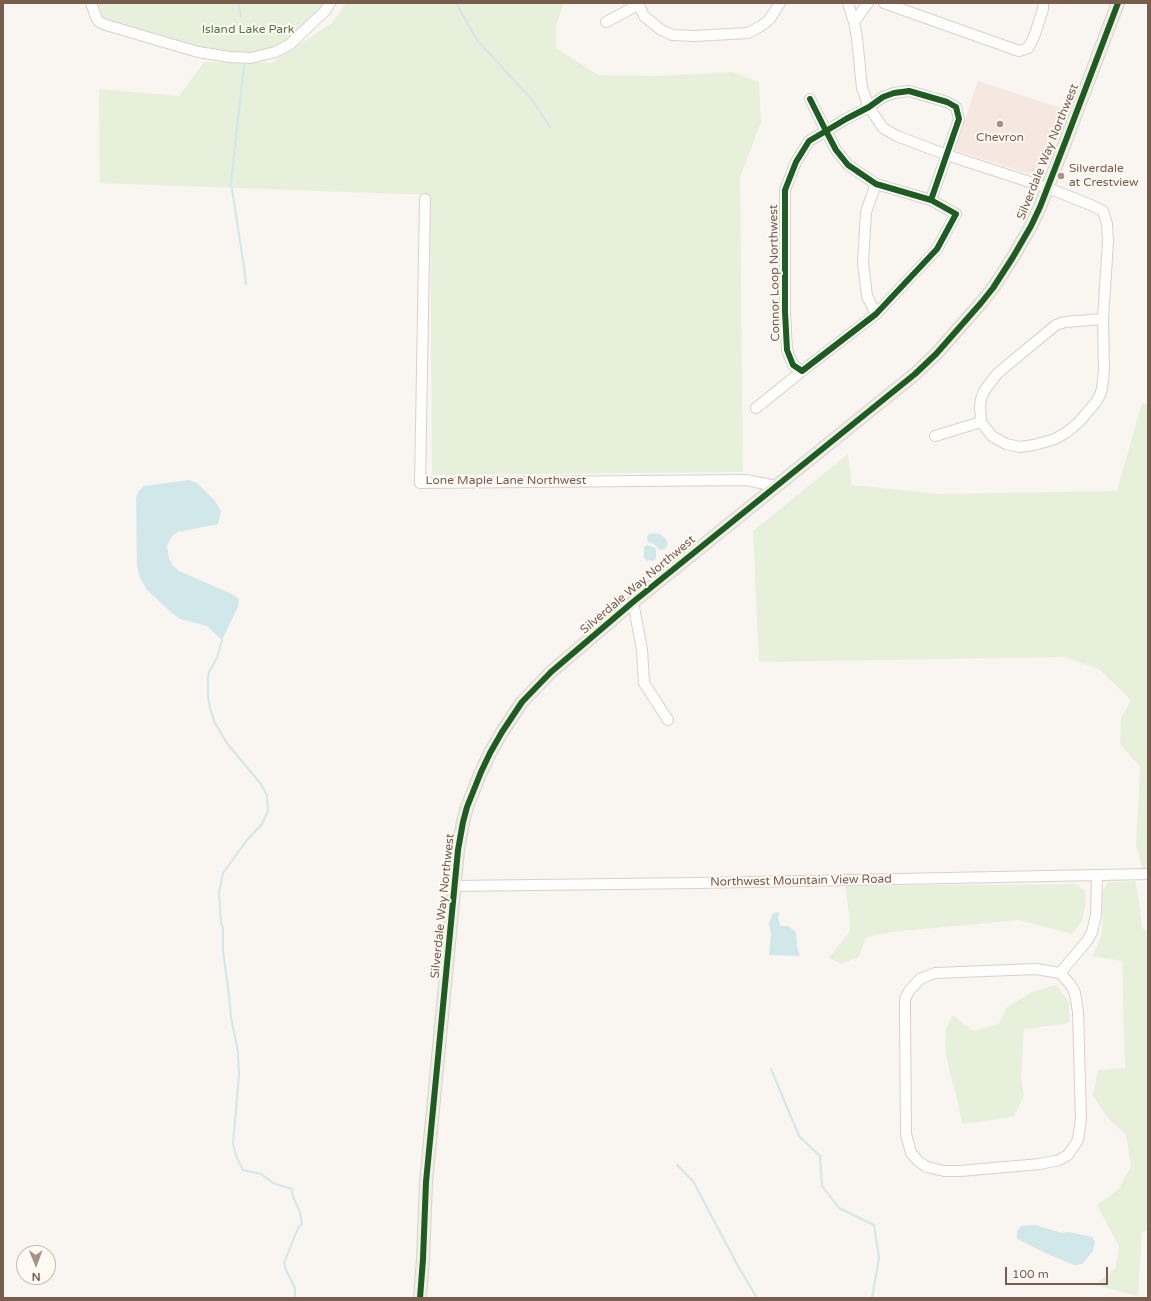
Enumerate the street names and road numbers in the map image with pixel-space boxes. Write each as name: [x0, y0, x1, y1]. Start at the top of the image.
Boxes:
street label: Silverdale Way Northwest: [1014, 82, 1082, 222]
street label: Connor Loop Northwest: [767, 204, 783, 342]
street label: Lone Maple Lane Northwest: [426, 474, 586, 488]
street label: Silverdale Way Northwest: [578, 533, 698, 637]
street label: Silverdale Way Northwest: [428, 833, 458, 979]
street label: Northwest Mountain View Road: [710, 872, 892, 890]

